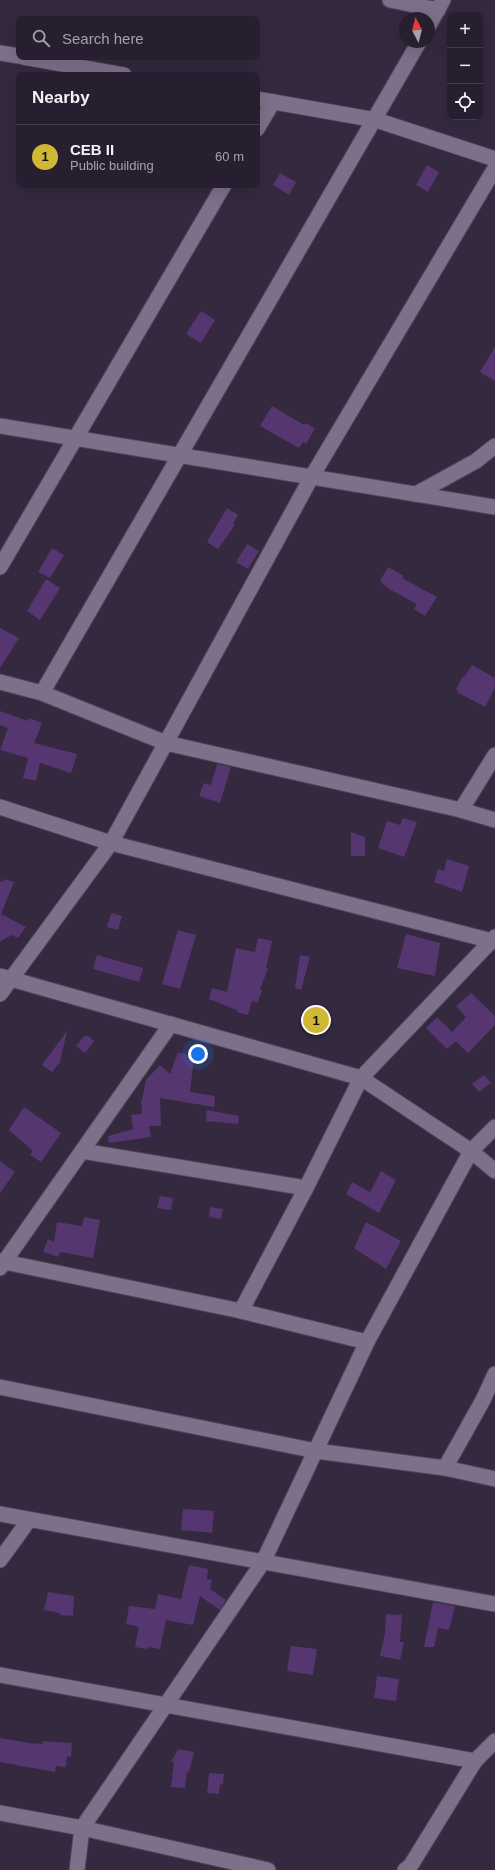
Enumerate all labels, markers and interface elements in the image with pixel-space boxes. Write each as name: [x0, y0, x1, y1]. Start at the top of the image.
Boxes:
north arrow: [399, 12, 435, 48]
map controls: [447, 12, 483, 120]
button: +: [447, 12, 483, 48]
search box: [16, 16, 260, 60]
icon: search: [30, 27, 52, 49]
text: Search here: [62, 30, 144, 47]
button: −: [447, 48, 483, 84]
button: locate: [447, 84, 483, 120]
text: Nearby: [32, 88, 90, 107]
text: CEB II: [70, 141, 114, 158]
text: 1: [41, 149, 49, 164]
text: 60 m: [215, 149, 244, 164]
text: Public building: [70, 158, 154, 173]
pin: 1: [303, 1005, 329, 1035]
your location: [188, 1044, 208, 1064]

